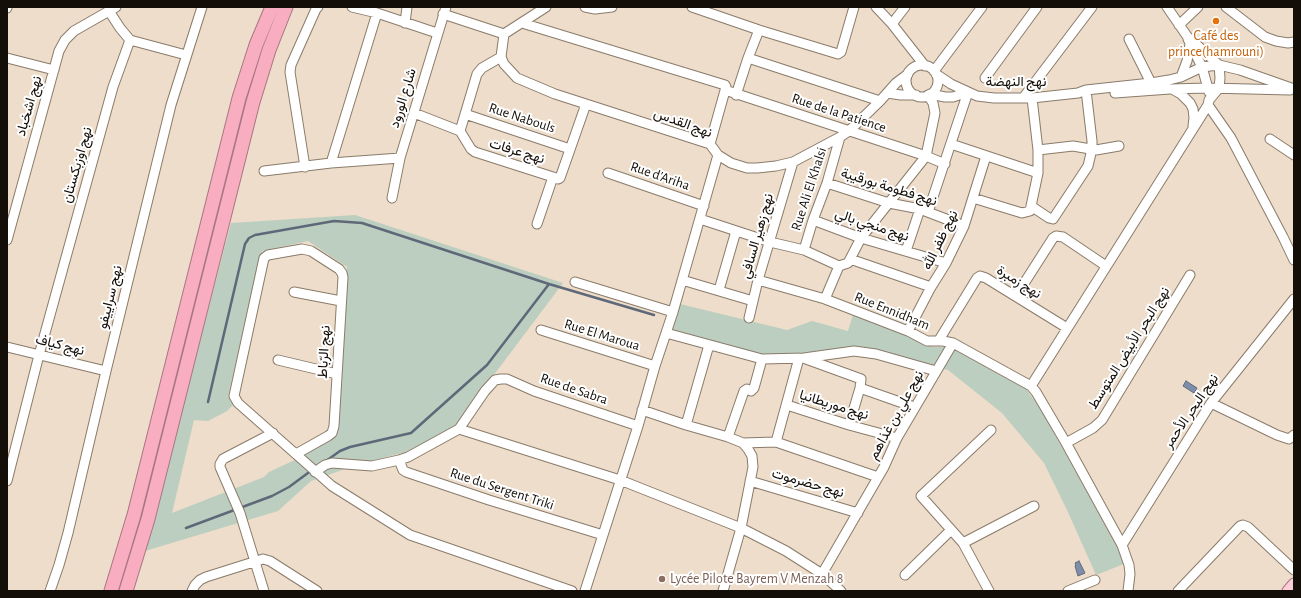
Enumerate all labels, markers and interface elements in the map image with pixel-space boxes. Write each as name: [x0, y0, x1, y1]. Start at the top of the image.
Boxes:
marker: Café des prince(hamrouni): [1211, 16, 1221, 26]
place label: Café des prince(hamrouni): [1168, 28, 1264, 60]
street label: شارع الورود: [386, 66, 420, 130]
street label: نهج اشخباد: [12, 74, 46, 138]
street label: نهج النهضة: [985, 74, 1047, 90]
street label: Rue de la Patience: [790, 90, 888, 136]
street label: Rue Nabouls: [487, 99, 557, 137]
street label: نهج القدس: [651, 105, 715, 141]
street label: نهج اوزبكستان: [58, 125, 96, 205]
street label: نهج عرفات: [487, 135, 547, 167]
street label: Rue Ali El Khalsi: [788, 145, 830, 233]
street label: Rue d'Ariha: [628, 158, 692, 194]
street label: نهج فطومة بورقيبة: [839, 164, 939, 210]
street label: نهج زهير السافي: [737, 191, 777, 281]
street label: نهج منجي بالي: [833, 205, 911, 245]
street label: نهج ظفر الله: [918, 207, 962, 273]
street label: نهج زمبرة: [993, 262, 1045, 302]
street label: نهج سراييفو: [94, 264, 126, 330]
street label: نهج البحر الأبيض المتوسط: [1084, 284, 1174, 412]
street label: Rue Ennidham: [852, 288, 932, 334]
street label: Rue El Maroua: [562, 316, 642, 354]
street label: نهج الرّباط: [314, 325, 334, 379]
street label: نهج كياف: [34, 331, 86, 359]
street label: نهج علي بن غذاهم: [865, 368, 927, 462]
street label: Rue de Sabra: [538, 370, 610, 408]
street label: نهج البحر الأحمر: [1160, 371, 1222, 451]
street label: نهج موريطانيا: [797, 387, 871, 423]
street label: Rue du Sergent Triki: [448, 464, 556, 514]
street label: نهج حضرموت: [770, 465, 846, 501]
place label: Lycée Pilote Bayrem V Menzah 8: [670, 571, 843, 587]
marker: Lycée Pilote Bayrem V Menzah 8: [657, 574, 667, 584]

